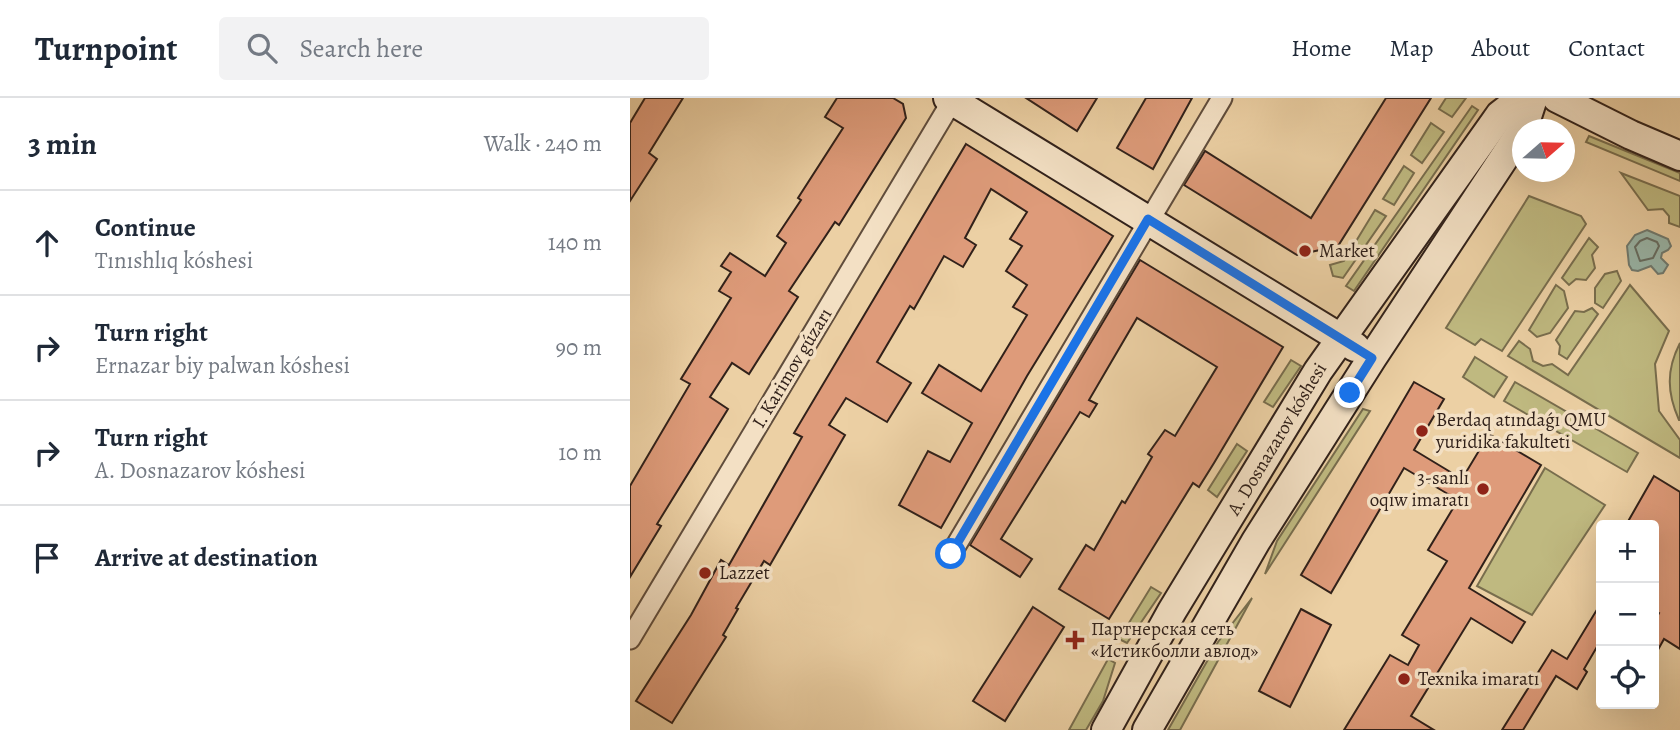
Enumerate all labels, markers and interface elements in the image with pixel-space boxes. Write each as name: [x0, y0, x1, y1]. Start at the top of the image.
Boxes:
search box: [219, 17, 709, 80]
text: Turnpoint: [35, 26, 177, 71]
icon: search: [243, 29, 281, 67]
text: Search here: [299, 31, 423, 66]
text: Home: [1291, 32, 1352, 64]
text: Map: [1390, 32, 1434, 64]
text: About: [1472, 32, 1530, 64]
text: Contact: [1568, 32, 1645, 64]
north arrow: [1512, 119, 1575, 182]
text: 3 min: [28, 124, 97, 164]
text: Walk · 240 m: [484, 128, 602, 159]
text: Continue: [95, 210, 196, 245]
icon: ahead: [28, 224, 66, 262]
text: 140 m: [548, 227, 602, 258]
place label: Market: [1319, 238, 1375, 264]
marker: Market: [1297, 243, 1313, 259]
text: Tınıshlıq kóshesi: [95, 245, 253, 276]
street label: I. Karimov gúzarı: [746, 303, 838, 433]
text: Turn right: [95, 315, 208, 350]
icon: right: [28, 329, 66, 367]
text: 90 m: [556, 332, 602, 363]
text: Ernazar biy palwan kóshesi: [95, 350, 350, 381]
street label: A. Dosnazarov kóshesi: [1221, 358, 1333, 521]
route end: [1334, 377, 1365, 408]
place label: Berdaq atındaǵı QMU yuridika fakulteti: [1435, 407, 1606, 455]
text: Turn right: [95, 420, 208, 455]
marker: Berdaq atındaǵı QMU yuridika fakulteti: [1414, 423, 1430, 439]
icon: right: [28, 434, 66, 472]
text: 10 m: [558, 437, 602, 468]
text: A. Dosnazarov kóshesi: [95, 455, 305, 486]
place label: 3-sanlı oqıw imaratı: [1370, 465, 1469, 513]
marker: 3-sanlı oqıw imaratı: [1475, 481, 1491, 497]
map controls: [1596, 520, 1659, 709]
button: +: [1596, 520, 1659, 583]
route start: [935, 538, 966, 569]
icon: arrive: [28, 539, 66, 577]
text: Arrive at destination: [95, 540, 318, 575]
place label: Lazzet: [719, 560, 770, 586]
marker: Lazzet: [697, 565, 713, 581]
button: −: [1596, 583, 1659, 646]
place label: Партнерская сеть «Истикболли авлод»: [1091, 616, 1258, 664]
marker: Партнерская сеть «Истикболли авлод»: [1065, 630, 1085, 650]
button: locate: [1596, 646, 1659, 709]
place label: Texnika imaratı: [1418, 666, 1539, 692]
marker: Texnika imaratı: [1396, 671, 1412, 687]

